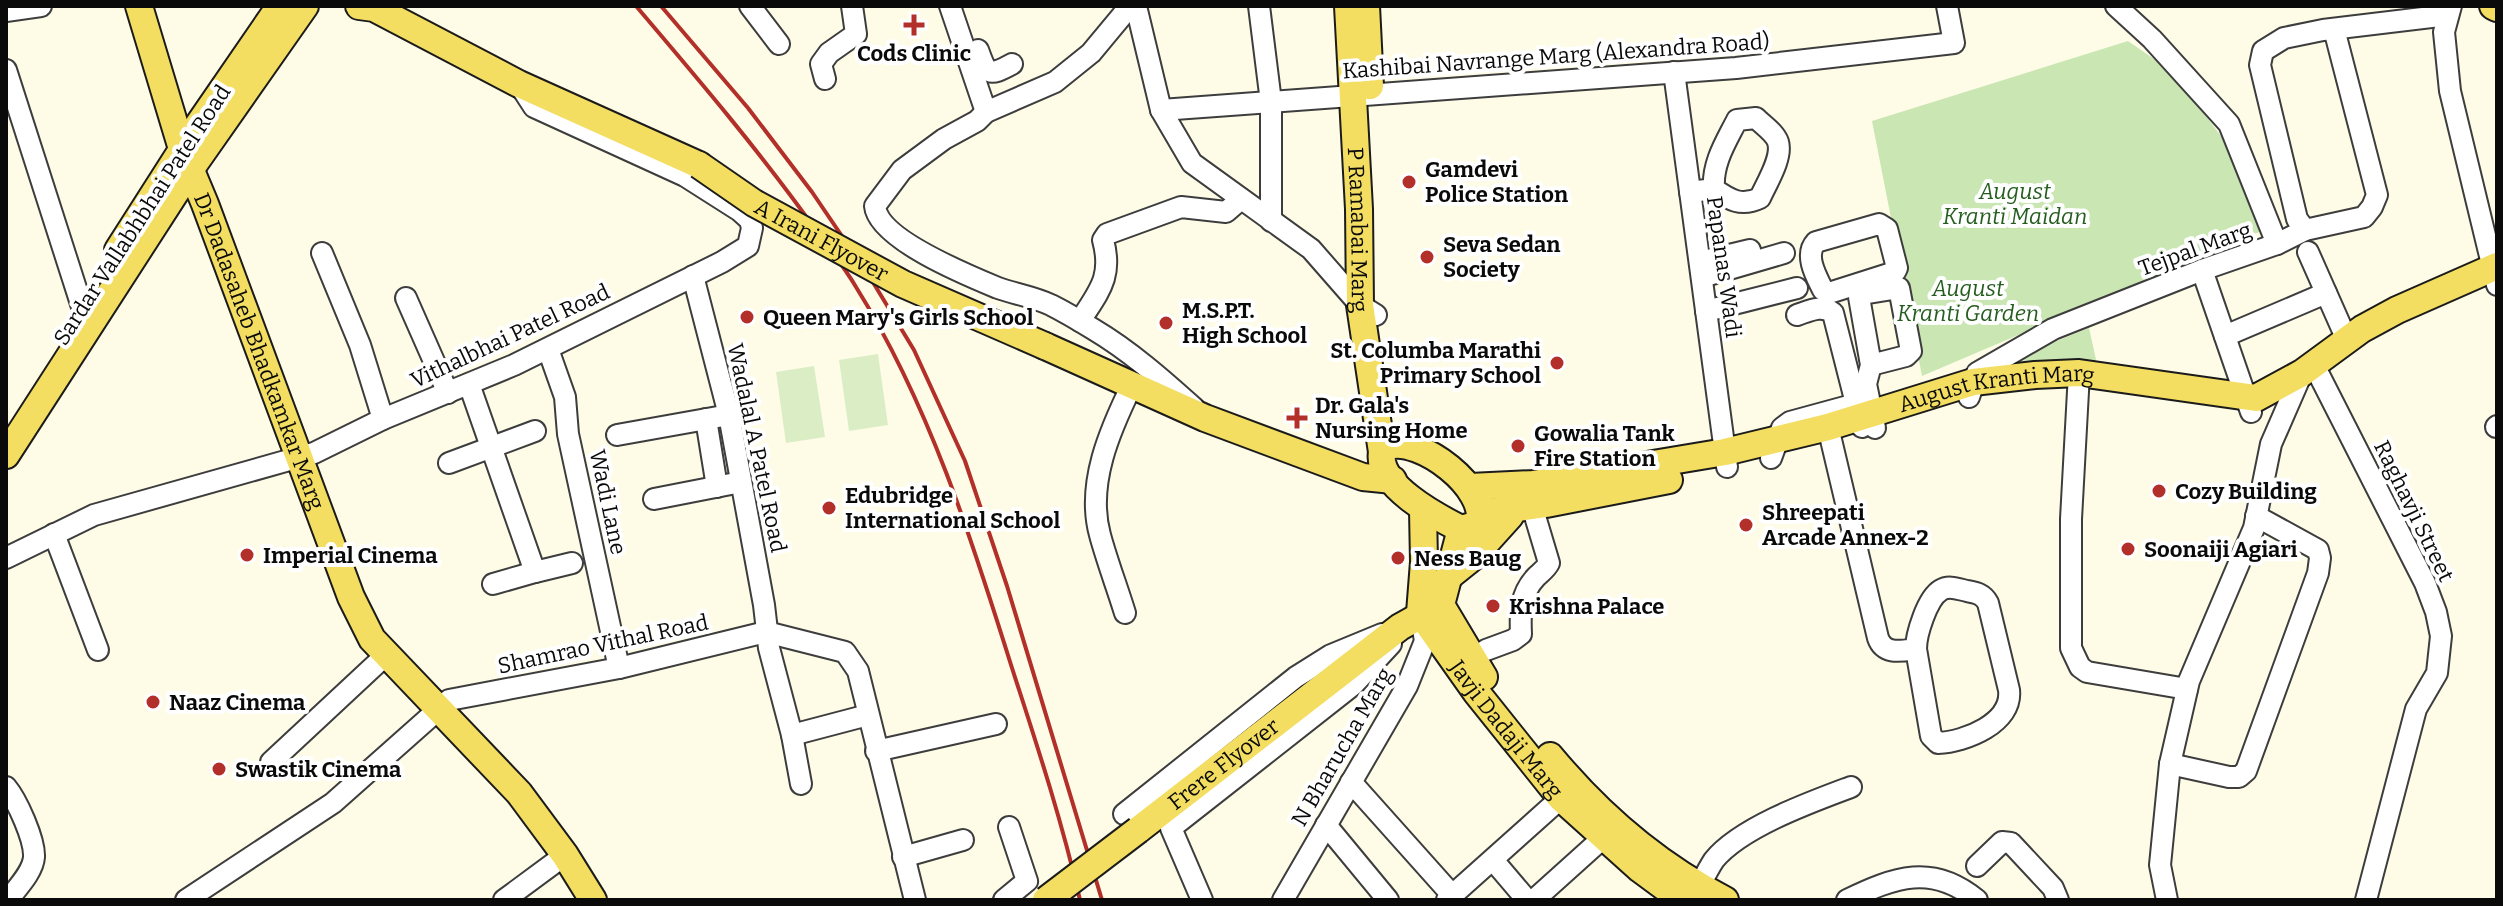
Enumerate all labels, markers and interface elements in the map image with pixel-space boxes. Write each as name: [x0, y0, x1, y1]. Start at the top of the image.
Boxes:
marker: Cods Clinic: [903, 14, 925, 36]
street label: Kashibai Navrange Marg (Alexandra Road): [1342, 28, 1770, 84]
place label: Cods Clinic: [857, 40, 971, 67]
street label: Sardar Vallabhbhai Patel Road: [48, 80, 236, 350]
street label: P Ramabai Marg: [1342, 146, 1374, 314]
place label: Gamdevi Police Station: [1425, 156, 1568, 208]
marker: Gamdevi Police Station: [1400, 173, 1418, 191]
park label: August Kranti Maidan: [1943, 178, 2087, 230]
street label: Dr Dadasaheb Bhadkamkar Marg: [188, 189, 331, 513]
street label: A Irani Flyover: [750, 193, 894, 287]
street label: Papanas Wadi: [1701, 194, 1747, 340]
street label: Tejpal Marg: [2135, 216, 2255, 282]
place label: Seva Sedan Society: [1443, 231, 1561, 283]
marker: Seva Sedan Society: [1418, 248, 1436, 266]
park label: August Kranti Garden: [1897, 275, 2039, 327]
street label: Vithalbhai Patel Road: [406, 278, 614, 394]
place label: M.S.P.T. High School: [1182, 297, 1307, 349]
place label: Queen Mary's Girls School: [763, 304, 1034, 331]
marker: Queen Mary's Girls School: [738, 308, 756, 326]
marker: M.S.P.T. High School: [1157, 314, 1175, 332]
place label: St. Columba Marathi Primary School: [1330, 337, 1541, 389]
street label: Wadalal A Patel Road: [722, 341, 792, 555]
marker: St. Columba Marathi Primary School: [1548, 354, 1566, 372]
street label: August Kranti Marg: [1895, 359, 2097, 418]
place label: Dr. Gala's Nursing Home: [1315, 392, 1467, 444]
marker: Dr. Gala's Nursing Home: [1286, 407, 1308, 429]
place label: Gowalia Tank Fire Station: [1534, 420, 1675, 472]
street label: Raghavji Street: [2368, 436, 2460, 586]
marker: Gowalia Tank Fire Station: [1509, 437, 1527, 455]
street label: Wadi Lane: [584, 447, 632, 557]
place label: Cozy Building: [2175, 478, 2317, 505]
place label: Edubridge International School: [845, 482, 1061, 534]
marker: Cozy Building: [2150, 482, 2168, 500]
marker: Edubridge International School: [820, 499, 838, 517]
place label: Shreepati Arcade Annex-2: [1762, 499, 1929, 551]
marker: Shreepati Arcade Annex-2: [1737, 516, 1755, 534]
place label: Soonaiji Agiari: [2144, 536, 2298, 563]
marker: Soonaiji Agiari: [2119, 540, 2137, 558]
place label: Imperial Cinema: [263, 542, 438, 569]
place label: Ness Baug: [1414, 545, 1522, 572]
marker: Imperial Cinema: [238, 546, 256, 564]
marker: Ness Baug: [1389, 549, 1407, 567]
place label: Krishna Palace: [1509, 593, 1664, 620]
marker: Krishna Palace: [1484, 597, 1502, 615]
street label: Shamrao Vithal Road: [495, 608, 711, 680]
street label: Javji Dadaji Marg: [1443, 654, 1569, 804]
street label: N Bharucha Marg: [1286, 663, 1398, 831]
place label: Naaz Cinema: [169, 689, 306, 716]
marker: Naaz Cinema: [144, 693, 162, 711]
street label: Frere Flyover: [1162, 712, 1285, 815]
place label: Swastik Cinema: [235, 756, 402, 783]
marker: Swastik Cinema: [210, 760, 228, 778]

